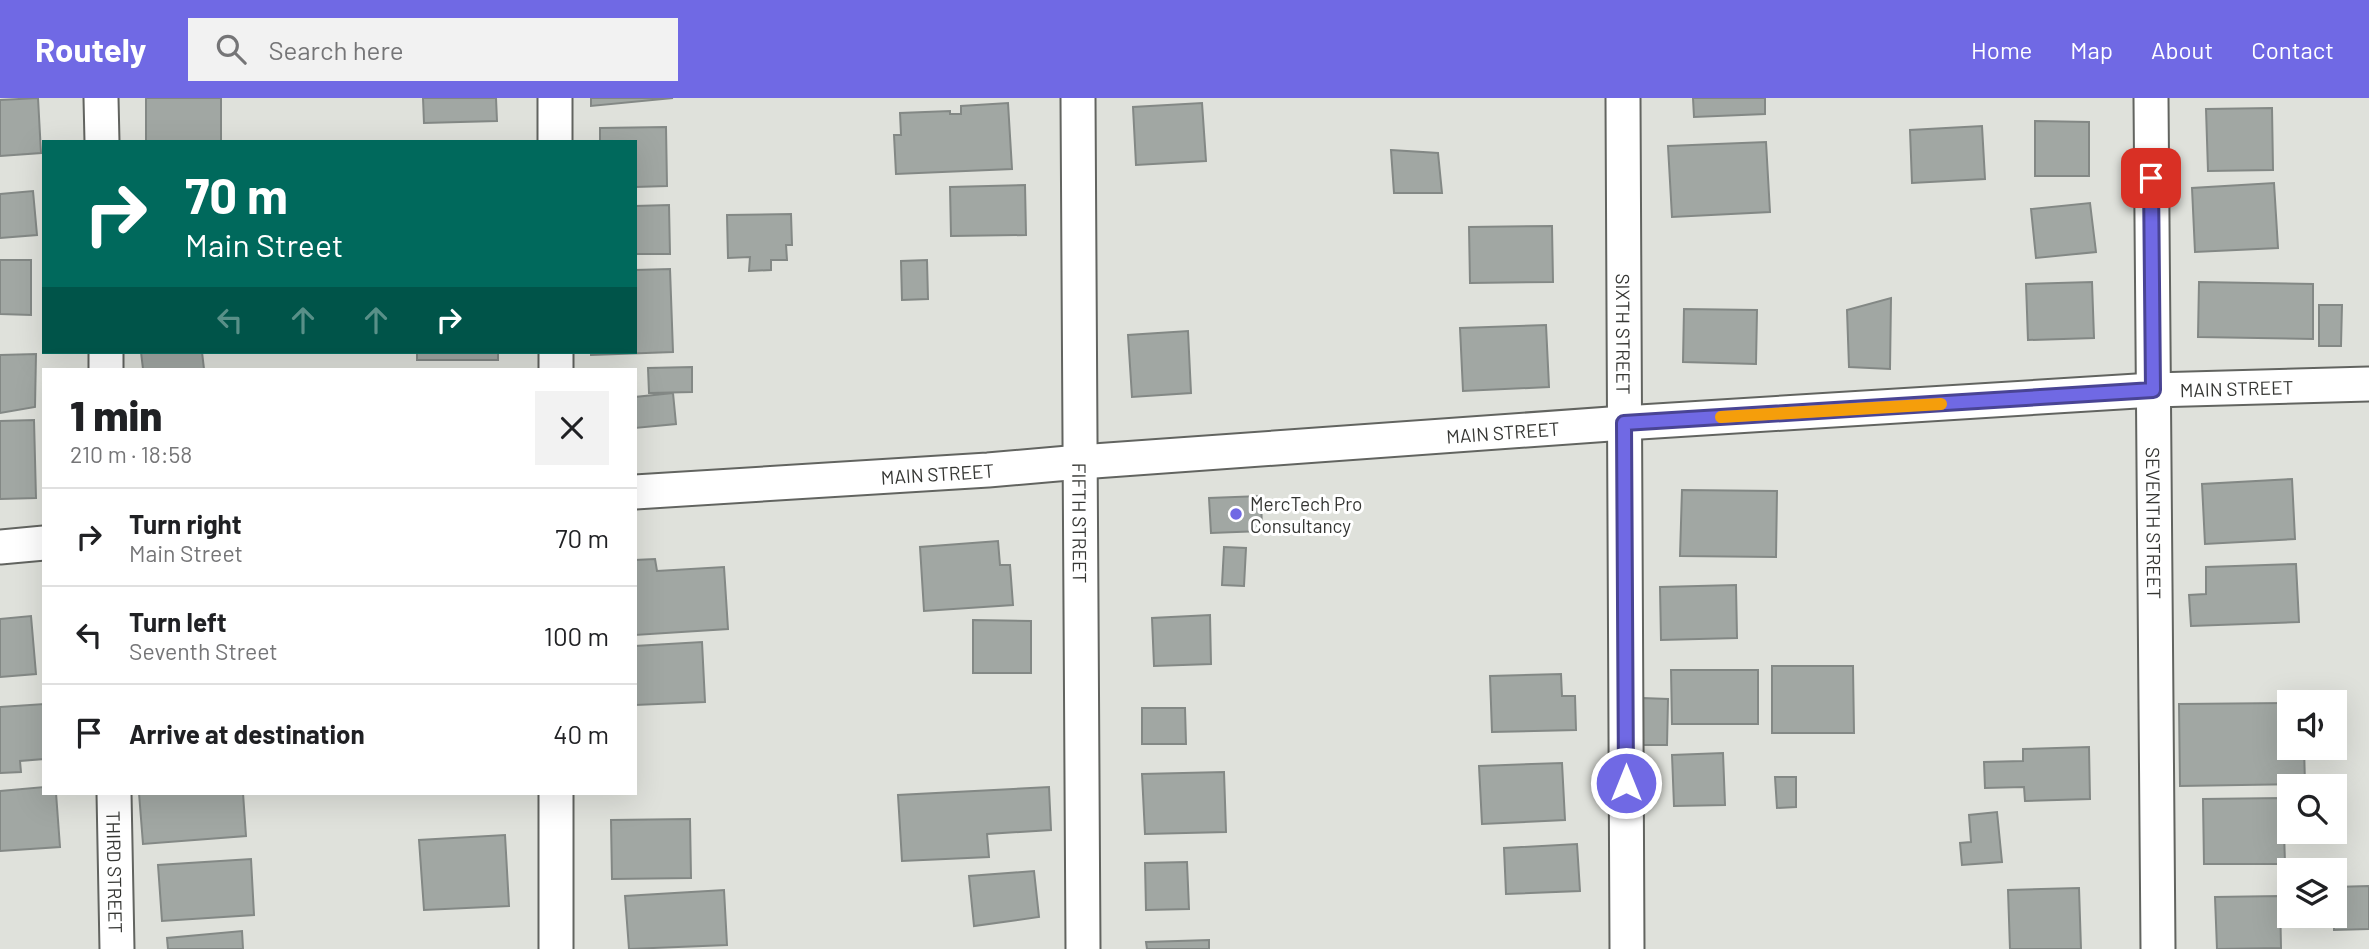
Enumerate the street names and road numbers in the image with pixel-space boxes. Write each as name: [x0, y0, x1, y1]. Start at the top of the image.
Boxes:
street label: SIXTH STREET: [1612, 273, 1636, 395]
street label: MAIN STREET: [2179, 375, 2294, 401]
street label: MAIN STREET: [1445, 416, 1560, 447]
street label: SEVENTH STREET: [2142, 447, 2167, 599]
street label: MAIN STREET: [880, 458, 995, 488]
street label: FIFTH STREET: [1069, 463, 1092, 583]
street label: THIRD STREET: [103, 811, 128, 933]

